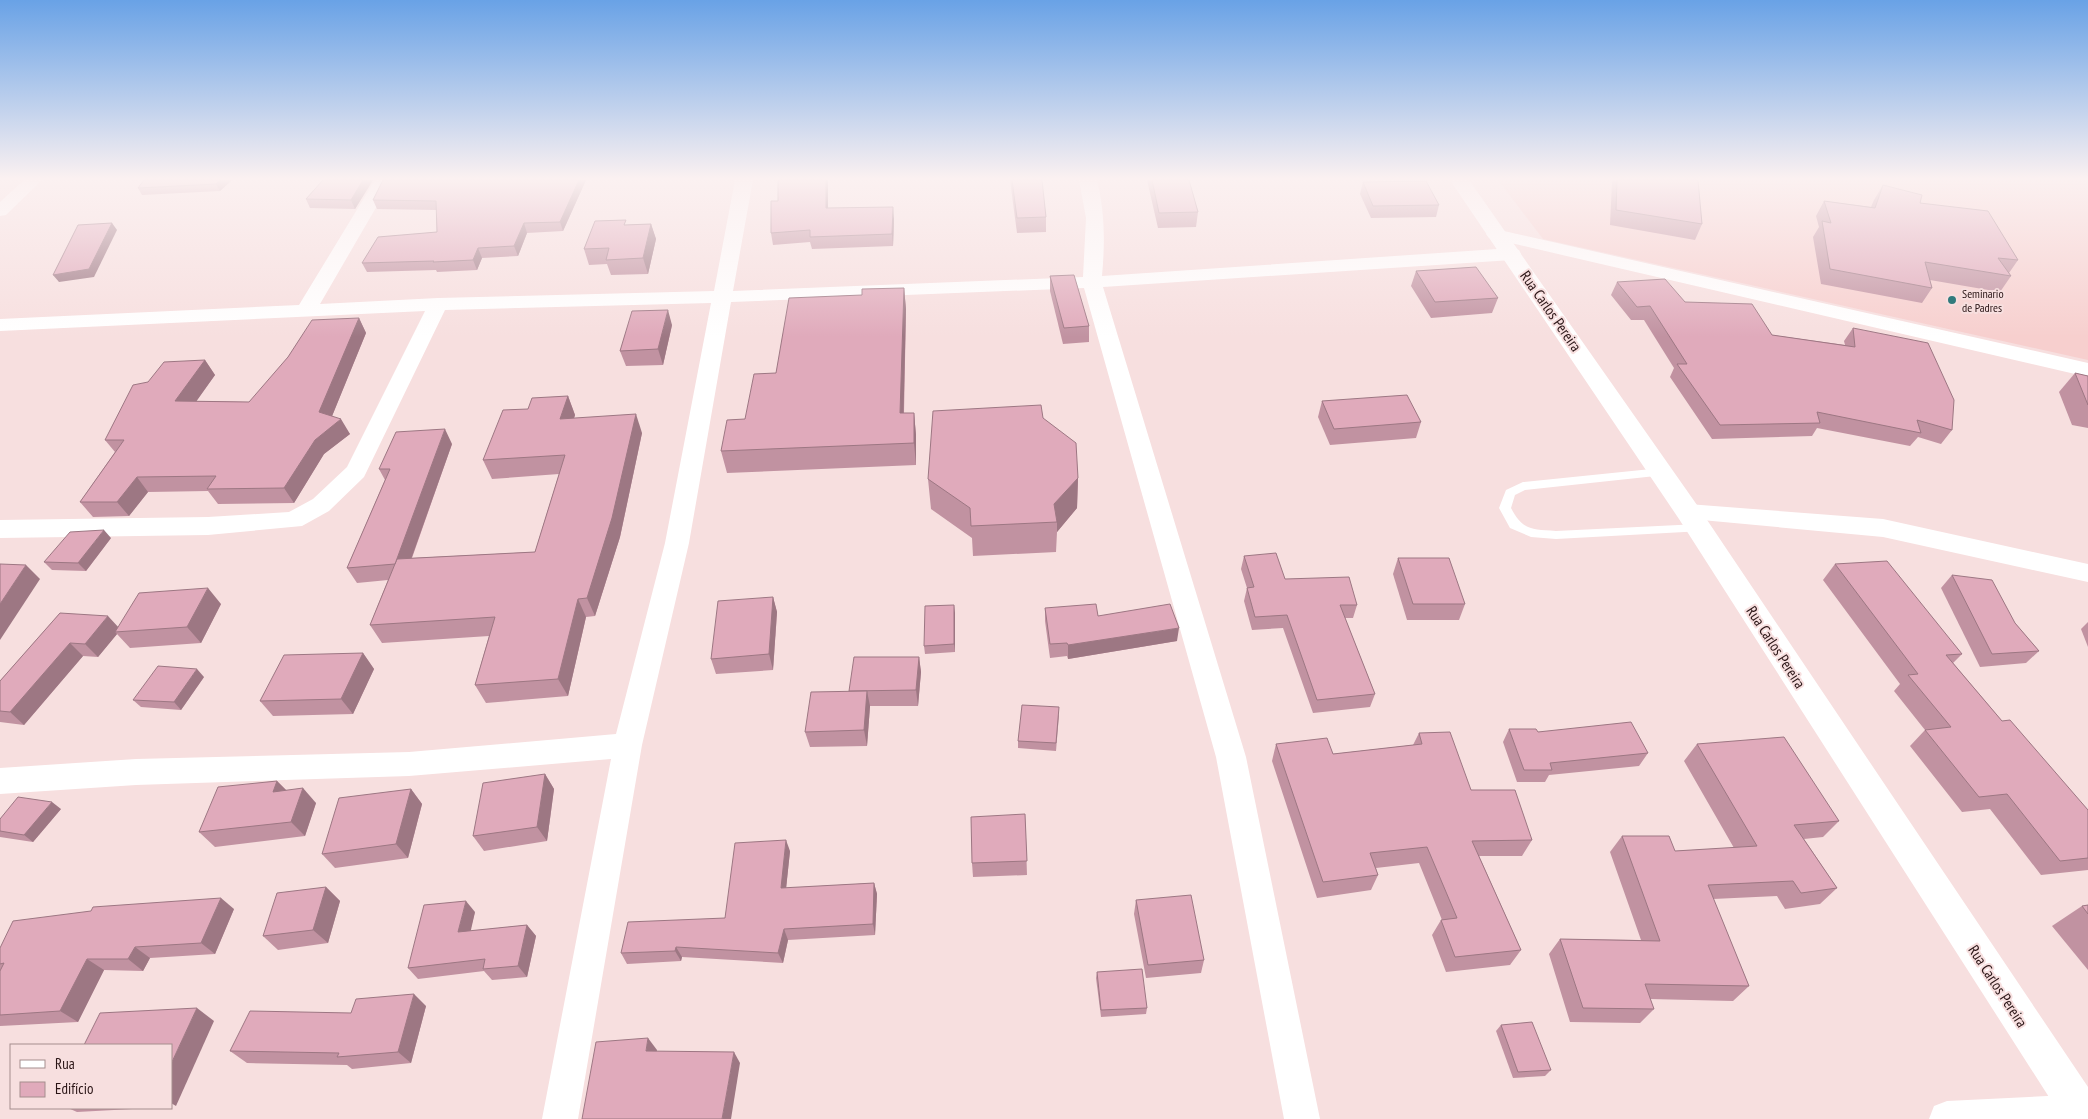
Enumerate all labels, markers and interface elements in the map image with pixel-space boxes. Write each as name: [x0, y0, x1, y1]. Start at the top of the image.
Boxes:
street label: Rua Carlos Pereira: [1516, 267, 1586, 355]
place label: Seminario de Padres: [1962, 286, 2004, 315]
marker: Seminario de Padres: [1946, 294, 1958, 306]
street label: Rua Carlos Pereira: [1742, 602, 1810, 692]
street label: Rua Carlos Pereira: [1964, 941, 2032, 1031]
legend: [10, 1044, 172, 1109]
text: Rua: [55, 1054, 75, 1073]
text: Edifício: [55, 1079, 93, 1098]

